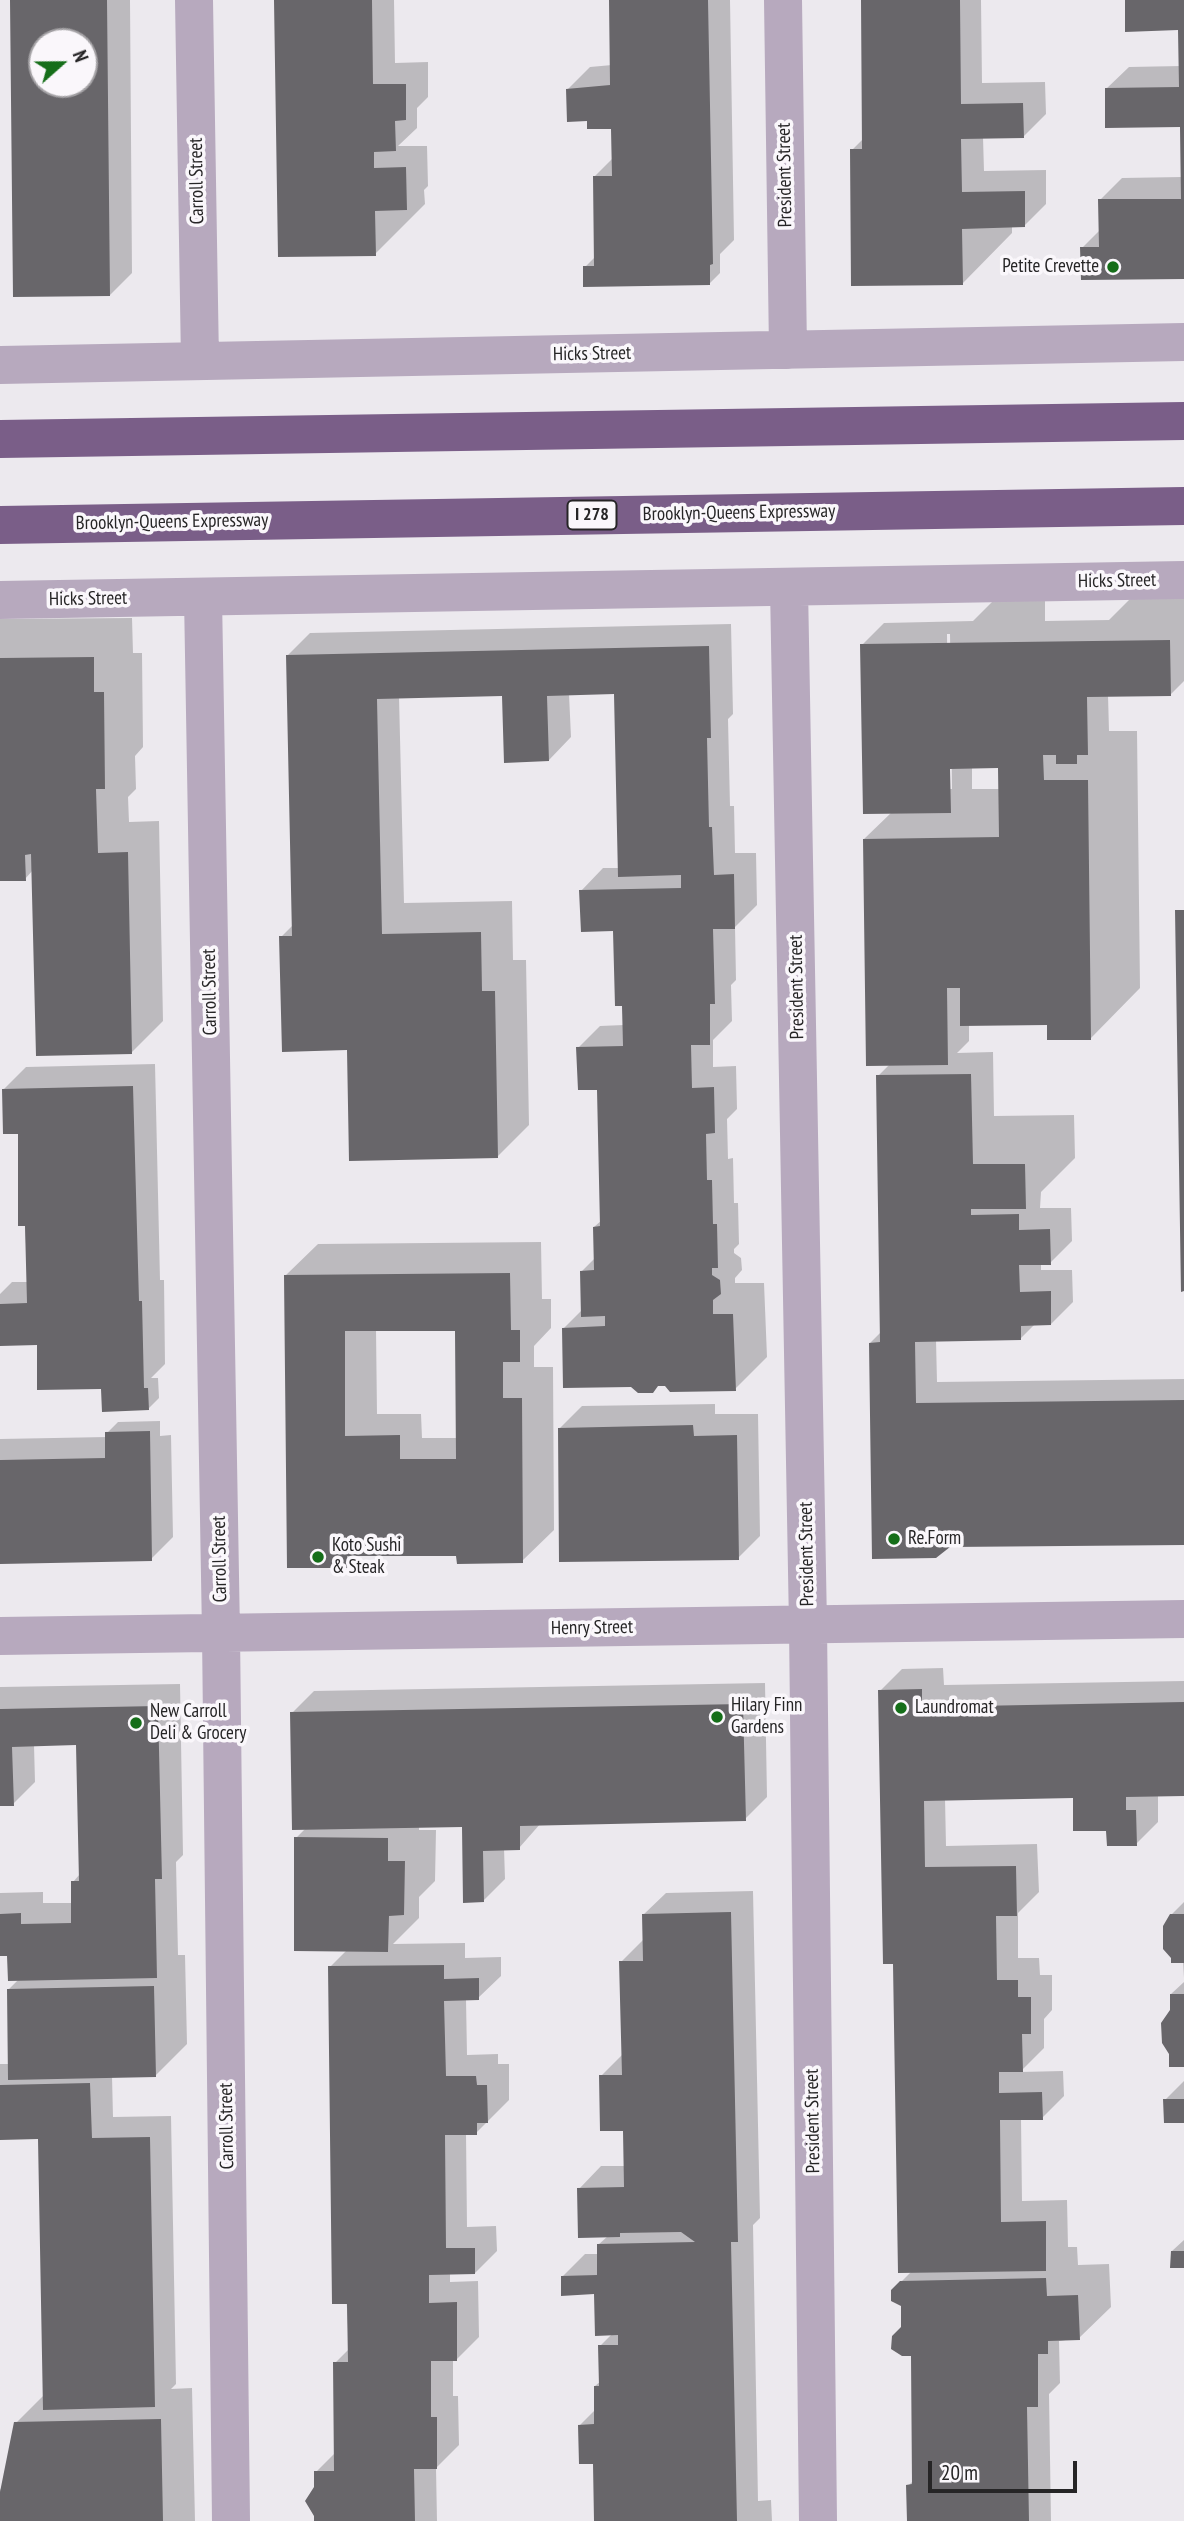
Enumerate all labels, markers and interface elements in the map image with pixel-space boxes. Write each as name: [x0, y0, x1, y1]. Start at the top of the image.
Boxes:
north arrow: [28, 28, 98, 98]
text: N: [68, 47, 94, 65]
street label: President Street: [773, 122, 797, 228]
street label: Carroll Street: [185, 137, 209, 225]
place label: Petite Crevette: [1002, 256, 1099, 278]
marker: Petite Crevette: [1105, 259, 1121, 275]
street label: Hicks Street: [553, 342, 631, 366]
road number: I 278: [568, 500, 616, 530]
street label: Brooklyn-Queens Expressway: [643, 500, 835, 526]
street label: Brooklyn-Queens Expressway: [76, 509, 268, 535]
street label: Hicks Street: [1078, 569, 1156, 593]
street label: Hicks Street: [49, 587, 127, 611]
street label: President Street: [785, 934, 809, 1040]
street label: Carroll Street: [198, 948, 222, 1036]
street label: President Street: [795, 1501, 819, 1607]
street label: Carroll Street: [208, 1515, 232, 1603]
place label: Re.Form: [908, 1528, 961, 1550]
marker: Re.Form: [886, 1531, 902, 1547]
place label: Koto Sushi & Steak: [332, 1535, 401, 1579]
marker: Koto Sushi & Steak: [310, 1549, 326, 1565]
street label: Henry Street: [551, 1616, 633, 1640]
place label: Hilary Finn Gardens: [731, 1695, 802, 1739]
place label: Laundromat: [915, 1697, 994, 1719]
marker: Laundromat: [893, 1700, 909, 1716]
place label: New Carroll Deli & Grocery: [150, 1701, 246, 1745]
marker: Hilary Finn Gardens: [709, 1709, 725, 1725]
marker: New Carroll Deli & Grocery: [128, 1715, 144, 1731]
street label: President Street: [801, 2068, 825, 2174]
street label: Carroll Street: [215, 2082, 239, 2170]
scale bar: [932, 2448, 1081, 2492]
text: 20 m: [941, 2459, 978, 2486]

